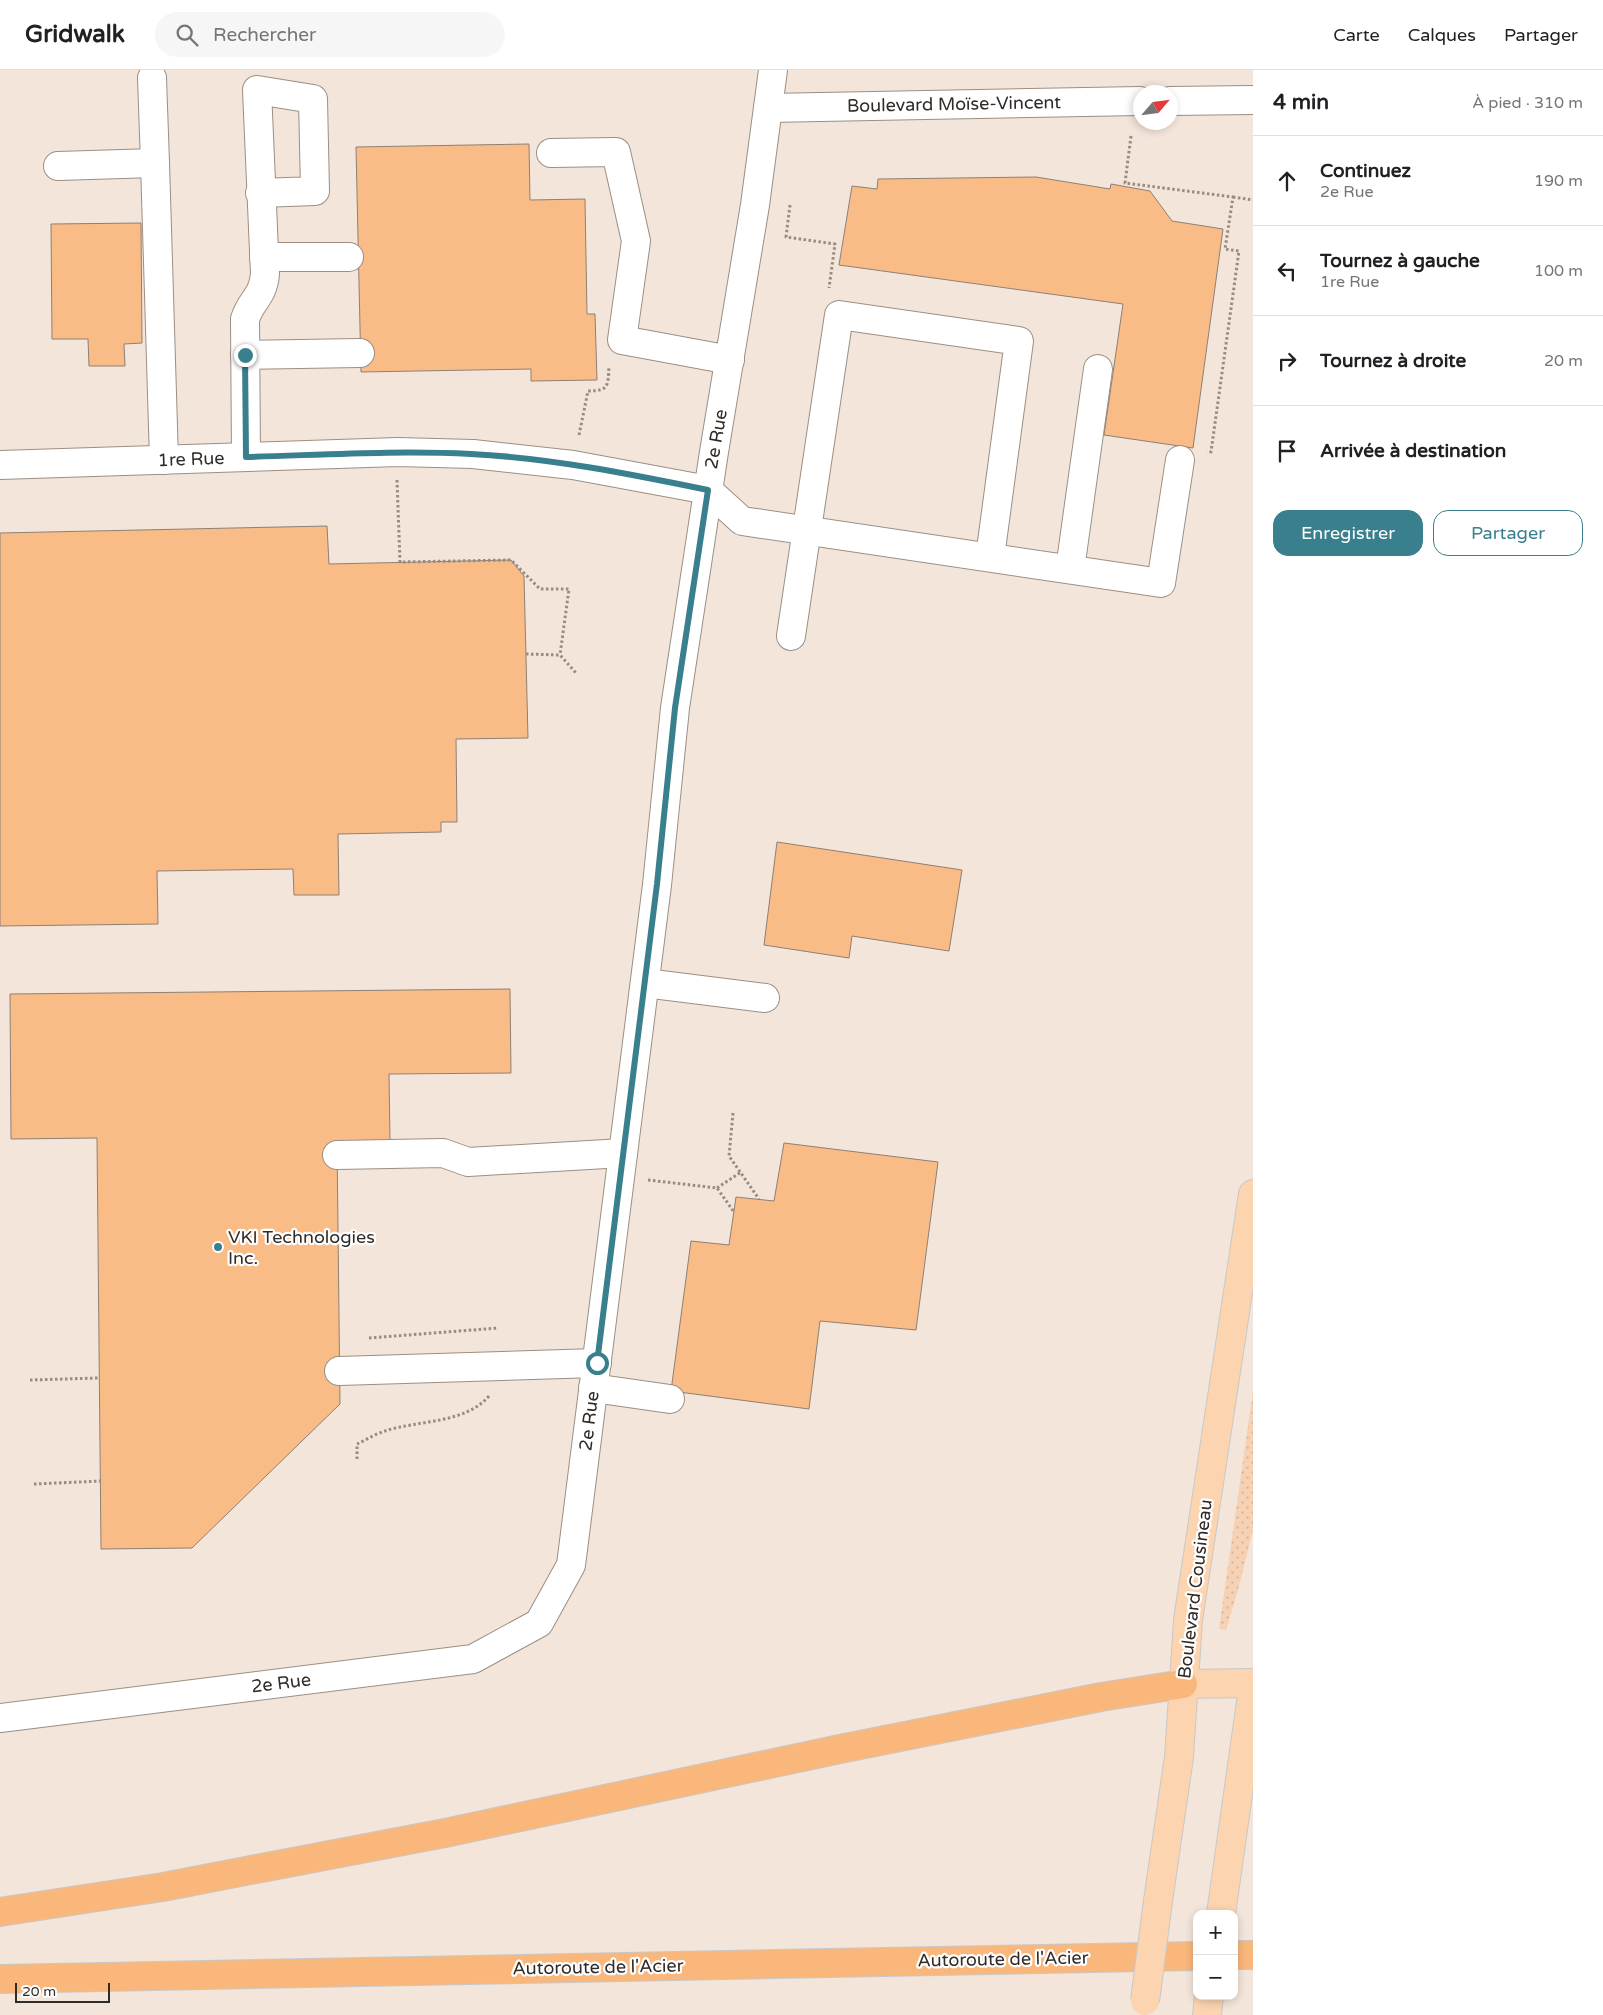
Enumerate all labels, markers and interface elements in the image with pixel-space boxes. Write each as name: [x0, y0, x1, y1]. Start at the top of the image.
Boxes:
search box: [155, 12, 505, 57]
text: Gridwalk: [25, 20, 125, 49]
icon: search: [173, 21, 201, 49]
text: Rechercher: [213, 24, 316, 46]
text: Carte: [1333, 24, 1380, 46]
text: Calques: [1408, 24, 1476, 46]
text: Partager: [1504, 24, 1578, 46]
north arrow: [1133, 85, 1178, 130]
text: 4 min: [1273, 90, 1329, 115]
street label: Boulevard Moïse-Vincent: [847, 91, 1061, 117]
text: À pied · 310 m: [1472, 93, 1583, 113]
text: Continuez: [1320, 160, 1411, 182]
icon: ahead: [1273, 167, 1301, 195]
text: 190 m: [1534, 171, 1583, 191]
text: 2e Rue: [1320, 182, 1373, 202]
text: Tournez à gauche: [1320, 250, 1480, 272]
icon: left: [1273, 257, 1301, 285]
text: 100 m: [1534, 261, 1583, 281]
text: 1re Rue: [1320, 272, 1379, 292]
route end: [234, 344, 257, 367]
icon: right: [1273, 347, 1301, 375]
text: Tournez à droite: [1320, 350, 1466, 372]
text: 20 m: [1544, 351, 1583, 371]
street label: 2e Rue: [700, 407, 732, 471]
icon: arrive: [1273, 437, 1301, 465]
text: Arrivée à destination: [1320, 440, 1506, 462]
street label: 1re Rue: [157, 447, 225, 471]
button: Enregistrer: [1273, 510, 1423, 556]
button: Partager: [1433, 510, 1583, 556]
place label: VKI Technologies Inc.: [228, 1226, 375, 1269]
marker: VKI Technologies Inc.: [212, 1241, 224, 1253]
route start: [586, 1352, 609, 1375]
street label: 2e Rue: [574, 1390, 604, 1452]
street label: Boulevard Cousineau: [1173, 1498, 1217, 1680]
street label: 2e Rue: [250, 1668, 312, 1698]
map controls: [1193, 1910, 1238, 2000]
button: +: [1193, 1910, 1238, 1955]
street label: Autoroute de l'Acier: [917, 1947, 1089, 1971]
street label: Autoroute de l'Acier: [512, 1955, 684, 1979]
button: −: [1193, 1955, 1238, 2000]
scale bar: [15, 1980, 110, 2003]
text: 20 m: [22, 1983, 56, 2000]

